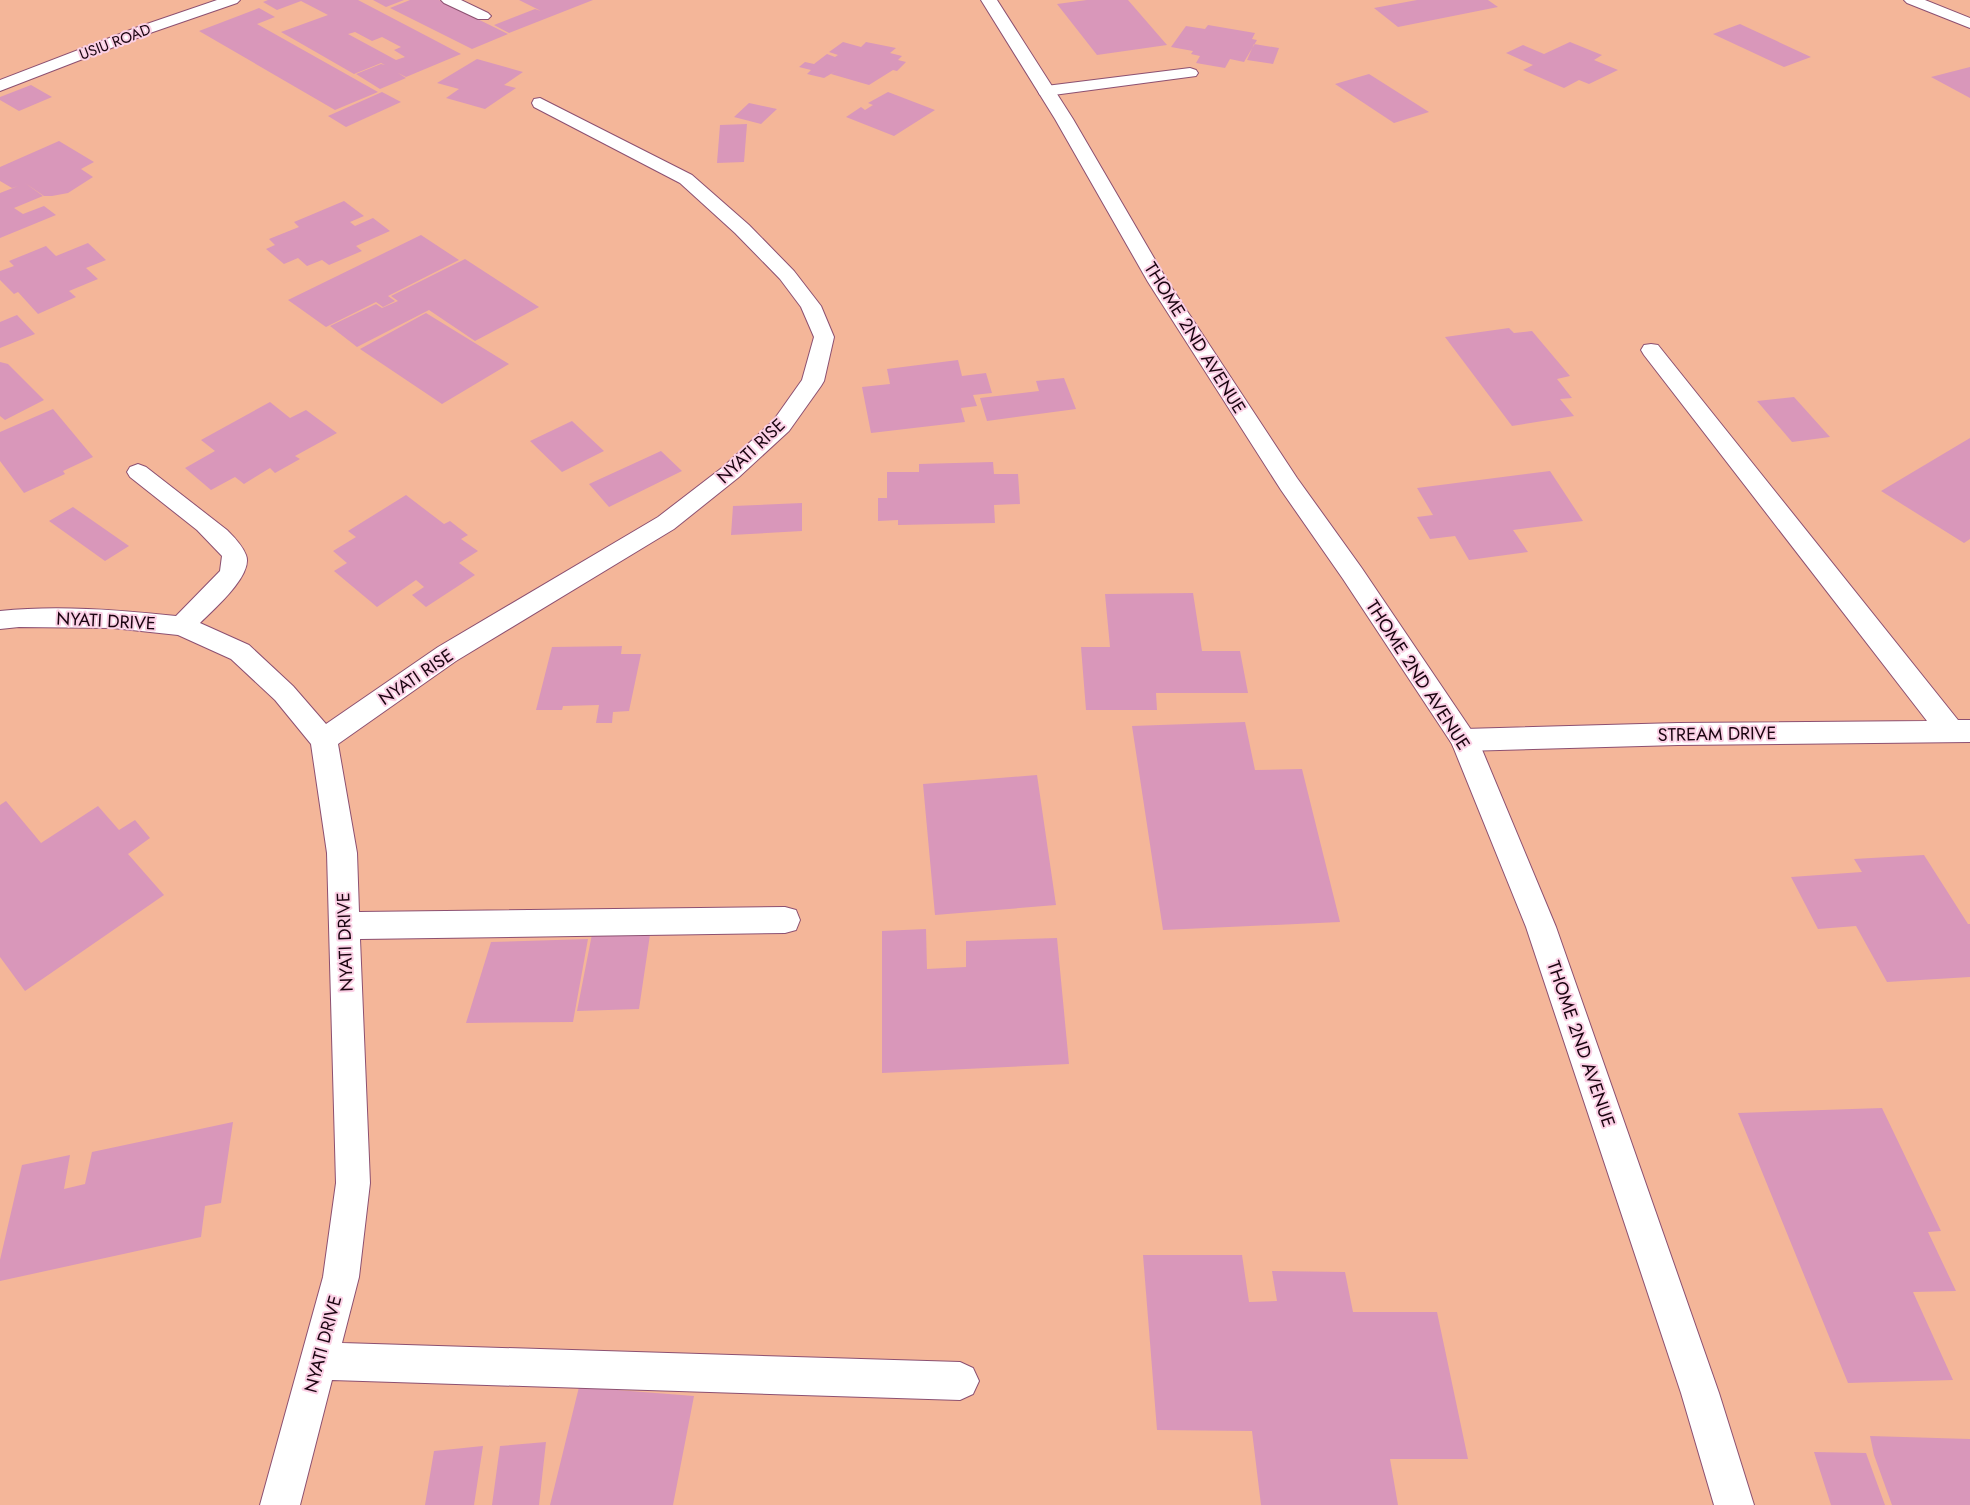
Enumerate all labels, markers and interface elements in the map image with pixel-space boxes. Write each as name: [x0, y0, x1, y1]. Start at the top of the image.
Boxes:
street label: USIU ROAD: [76, 18, 154, 66]
street label: THOME 2ND AVENUE: [1138, 257, 1252, 419]
street label: NYATI RISE: [711, 412, 791, 490]
street label: THOME 2ND AVENUE: [1360, 595, 1476, 755]
street label: NYATI DRIVE: [56, 605, 156, 637]
street label: NYATI RISE: [373, 642, 459, 712]
street label: STREAM DRIVE: [1657, 720, 1777, 748]
street label: NYATI DRIVE: [330, 892, 360, 992]
street label: THOME 2ND AVENUE: [1540, 957, 1622, 1131]
street label: NYATI DRIVE: [298, 1293, 348, 1395]

